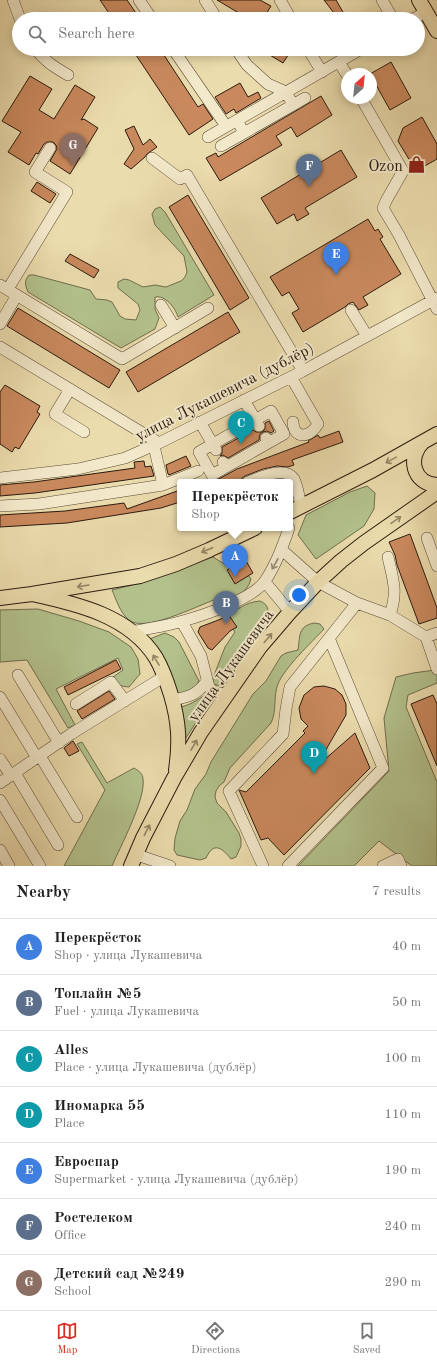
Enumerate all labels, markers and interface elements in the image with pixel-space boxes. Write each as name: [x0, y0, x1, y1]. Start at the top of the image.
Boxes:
search box: [12, 12, 425, 56]
icon: search: [26, 23, 48, 45]
text: Search here: [58, 27, 135, 42]
north arrow: [341, 68, 377, 104]
pin: G: [60, 133, 86, 166]
pin: F: [296, 154, 322, 187]
shop icon: Ozon: [406, 155, 426, 175]
place label: Ozon: [368, 159, 403, 175]
pin: E: [323, 242, 349, 275]
street label: улица Лукашевича (дублёр): [132, 340, 317, 445]
pin: C: [228, 411, 254, 444]
one-way arrow: [385, 456, 397, 464]
popup: [177, 479, 293, 531]
text: Перекрёсток: [191, 490, 279, 505]
text: Shop: [191, 508, 220, 521]
one-way arrow: [390, 516, 401, 524]
pin: A: [222, 544, 248, 577]
one-way arrow: [202, 547, 214, 555]
one-way arrow: [270, 558, 278, 570]
one-way arrow: [77, 582, 90, 590]
your location: [289, 585, 309, 605]
pin: B: [213, 591, 239, 624]
street label: улица Лукашевича: [186, 607, 278, 725]
one-way arrow: [264, 633, 273, 643]
one-way arrow: [152, 654, 160, 666]
one-way arrow: [190, 739, 198, 751]
pin: D: [301, 741, 327, 774]
one-way arrow: [144, 825, 152, 837]
text: Nearby: [16, 884, 71, 901]
text: 7 results: [372, 885, 421, 898]
text: Перекрёсток: [54, 931, 141, 946]
text: A: [24, 940, 34, 953]
text: 40 m: [392, 940, 421, 953]
text: Shop · улица Лукашевича: [54, 949, 202, 962]
text: Топлайн №5: [54, 987, 141, 1002]
text: B: [24, 996, 34, 1009]
text: 50 m: [392, 996, 421, 1009]
text: Fuel · улица Лукашевича: [54, 1005, 199, 1018]
text: Alles: [54, 1043, 88, 1058]
text: C: [25, 1052, 33, 1065]
text: 100 m: [384, 1052, 421, 1065]
text: Place · улица Лукашевича (дублёр): [54, 1061, 256, 1074]
text: Иномарка 55: [54, 1099, 145, 1114]
text: D: [24, 1108, 34, 1121]
text: 110 m: [384, 1108, 421, 1121]
text: Place: [54, 1117, 84, 1130]
text: Евроспар: [54, 1155, 119, 1170]
text: E: [25, 1164, 33, 1177]
text: 190 m: [384, 1164, 421, 1177]
text: Supermarket · улица Лукашевича (дублёр): [54, 1173, 298, 1186]
text: Ростелеком: [54, 1211, 133, 1226]
text: F: [25, 1220, 33, 1233]
text: 240 m: [384, 1220, 421, 1233]
text: Office: [54, 1229, 86, 1242]
text: Детский сад №249: [54, 1267, 184, 1282]
text: G: [24, 1276, 34, 1289]
text: 290 m: [384, 1276, 421, 1289]
text: School: [54, 1285, 91, 1298]
tab: Map: [56, 1320, 78, 1358]
tab: Directions: [191, 1320, 240, 1358]
tab: Saved: [353, 1320, 381, 1358]

